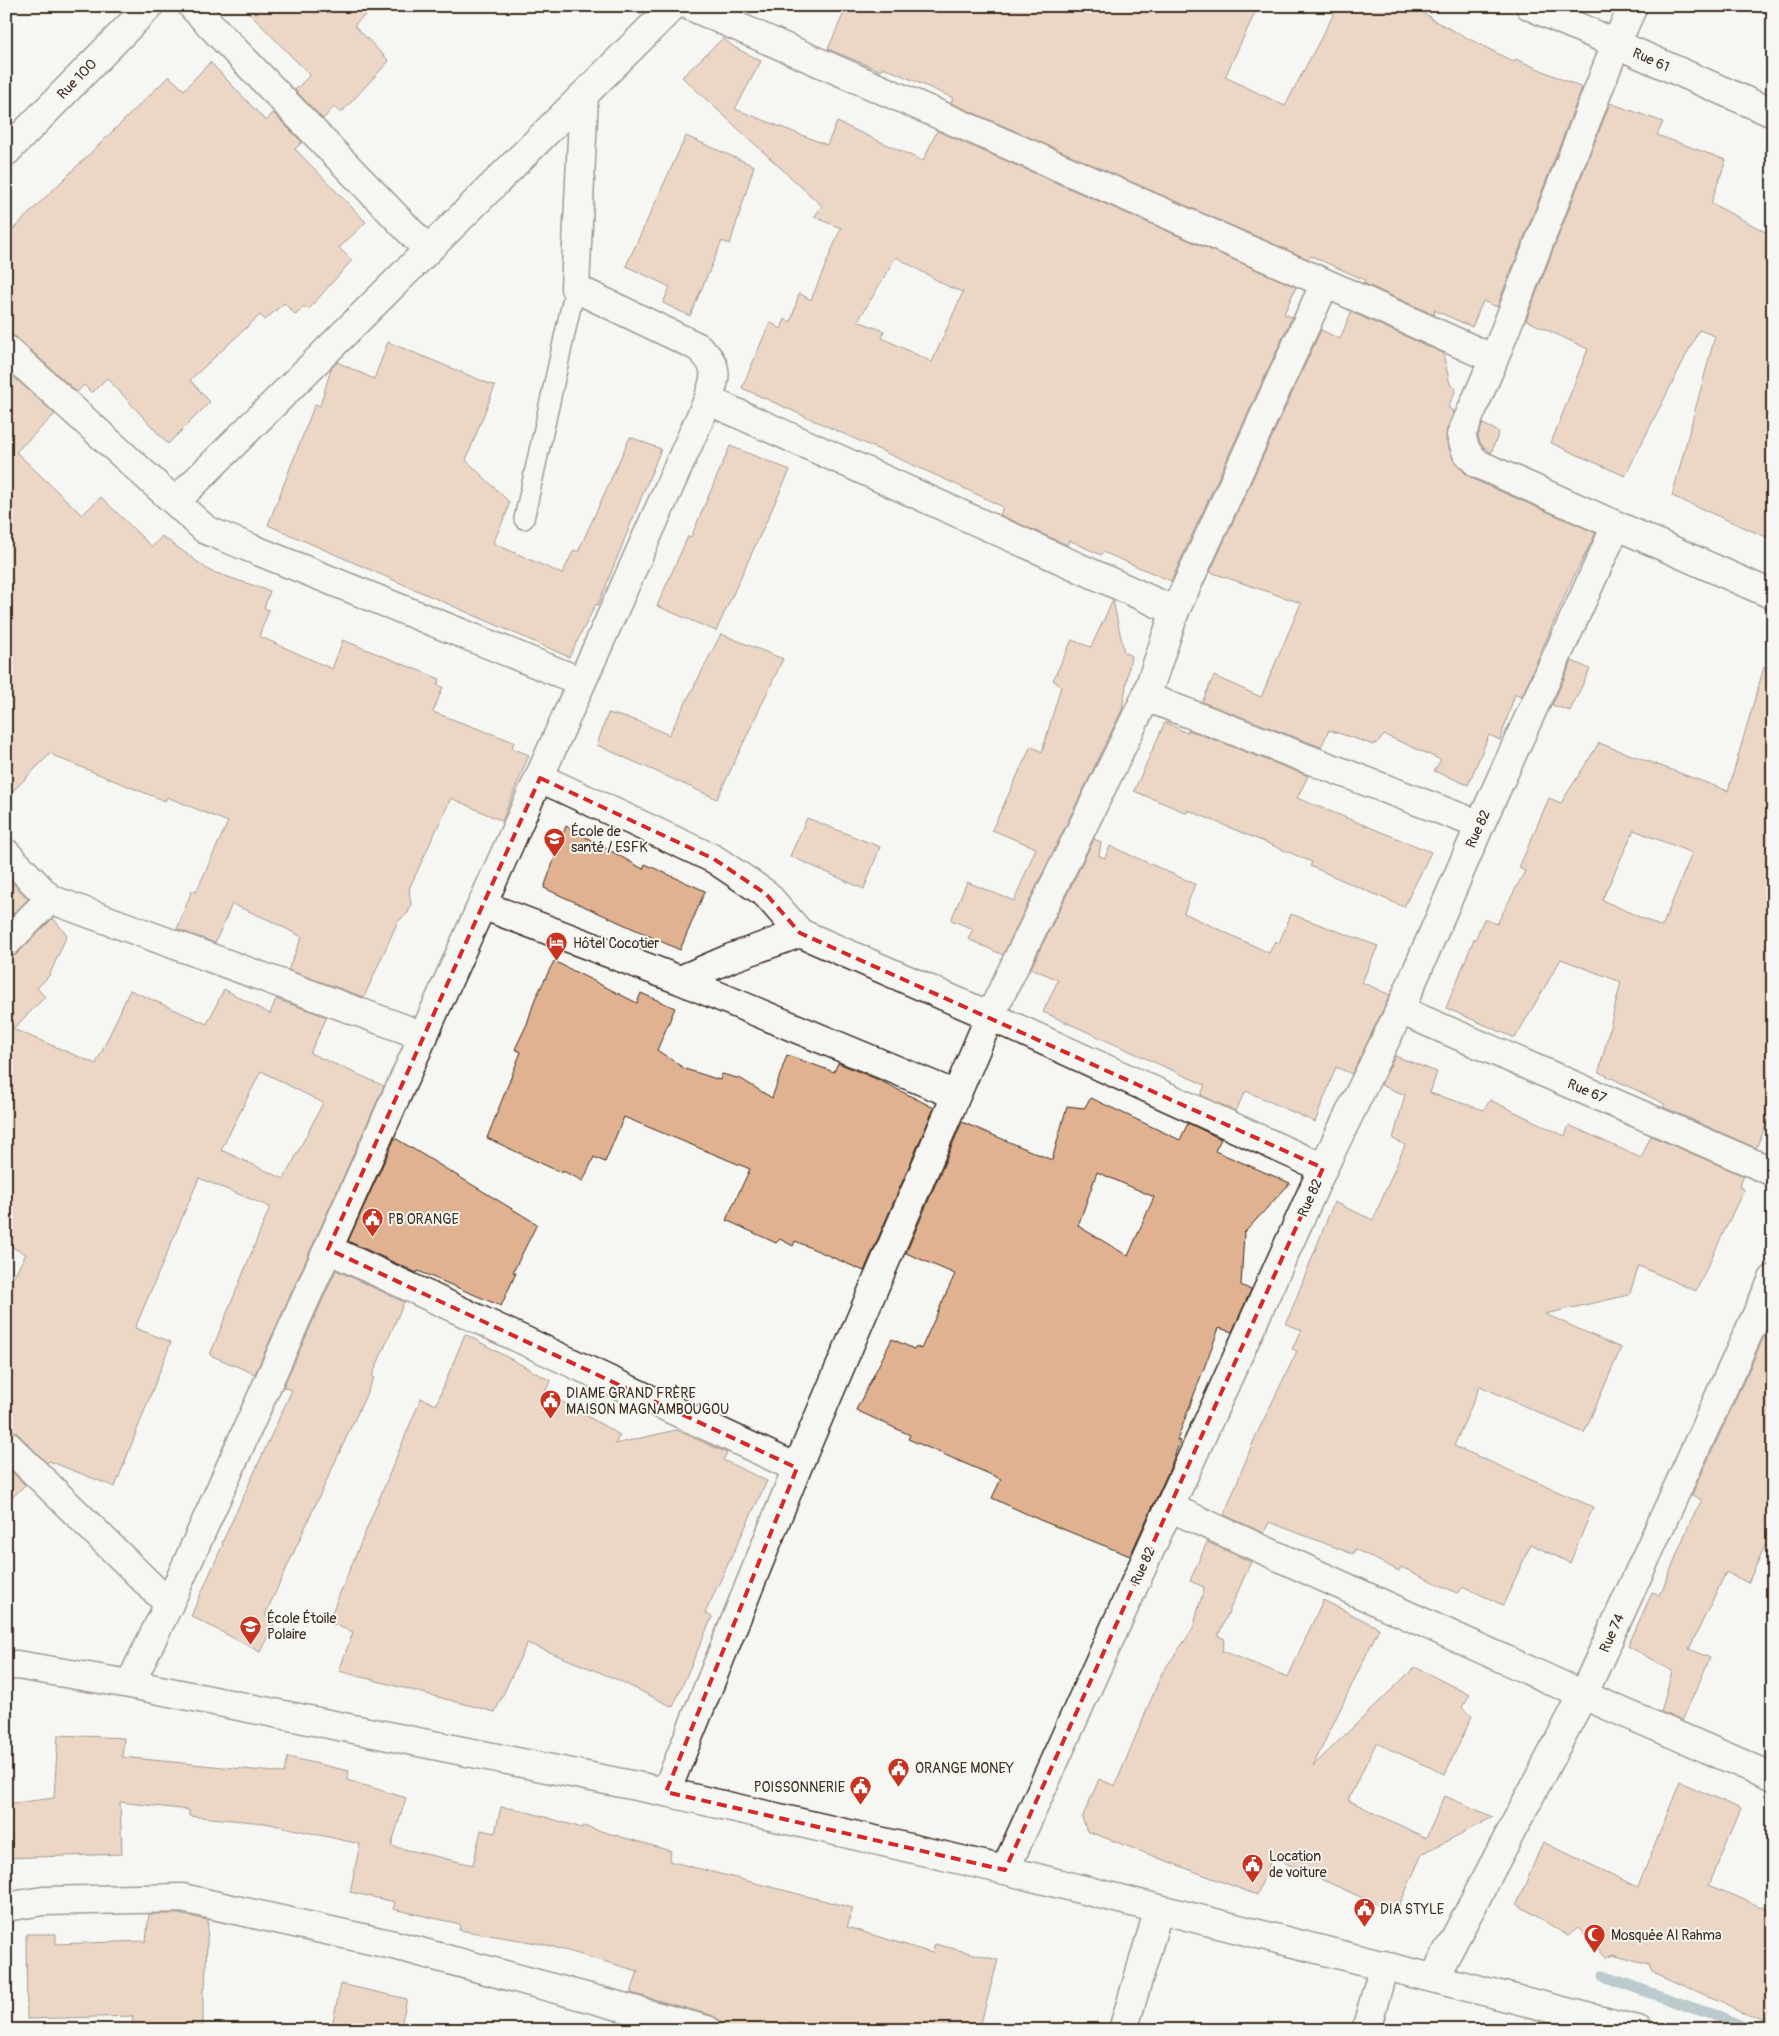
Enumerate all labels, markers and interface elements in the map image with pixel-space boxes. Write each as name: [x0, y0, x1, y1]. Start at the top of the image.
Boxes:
street label: Rue 61: [1630, 44, 1672, 76]
street label: Rue 100: [54, 55, 100, 103]
street label: Rue 82: [1462, 807, 1494, 851]
place label: École de santé / ESFK: [571, 822, 648, 856]
school or university icon: École de santé / ESFK: [543, 827, 567, 858]
hotel icon: Hôtel Cocotier: [545, 931, 569, 962]
place label: Hôtel Cocotier: [573, 935, 659, 952]
street label: Rue 67: [1565, 1075, 1610, 1107]
street label: Rue 82: [1294, 1176, 1326, 1220]
public building icon: PB ORANGE: [360, 1207, 384, 1238]
place label: PB ORANGE: [388, 1211, 459, 1228]
place label: DIAME GRAND FRÈRE MAISON MAGNAMBOUGOU: [566, 1384, 729, 1418]
public building icon: DIAME GRAND FRÈRE MAISON MAGNAMBOUGOU: [538, 1389, 562, 1420]
street label: Rue 82: [1127, 1544, 1159, 1588]
place label: École Étoile Polaire: [267, 1609, 337, 1643]
street label: Rue 74: [1596, 1611, 1628, 1655]
school or university icon: École Étoile Polaire: [239, 1614, 263, 1645]
public building icon: ORANGE MONEY: [887, 1756, 911, 1787]
place label: ORANGE MONEY: [915, 1760, 1014, 1777]
public building icon: POISSONNERIE: [849, 1775, 873, 1806]
place label: POISSONNERIE: [754, 1779, 845, 1796]
place label: Location de voiture: [1269, 1848, 1327, 1881]
public building icon: Location de voiture: [1241, 1852, 1265, 1883]
public building icon: DIA STYLE: [1352, 1897, 1376, 1928]
place label: DIA STYLE: [1380, 1901, 1444, 1918]
mosque icon: Mosquée Al Rahma: [1583, 1923, 1607, 1954]
place label: Mosquée Al Rahma: [1611, 1927, 1721, 1944]

